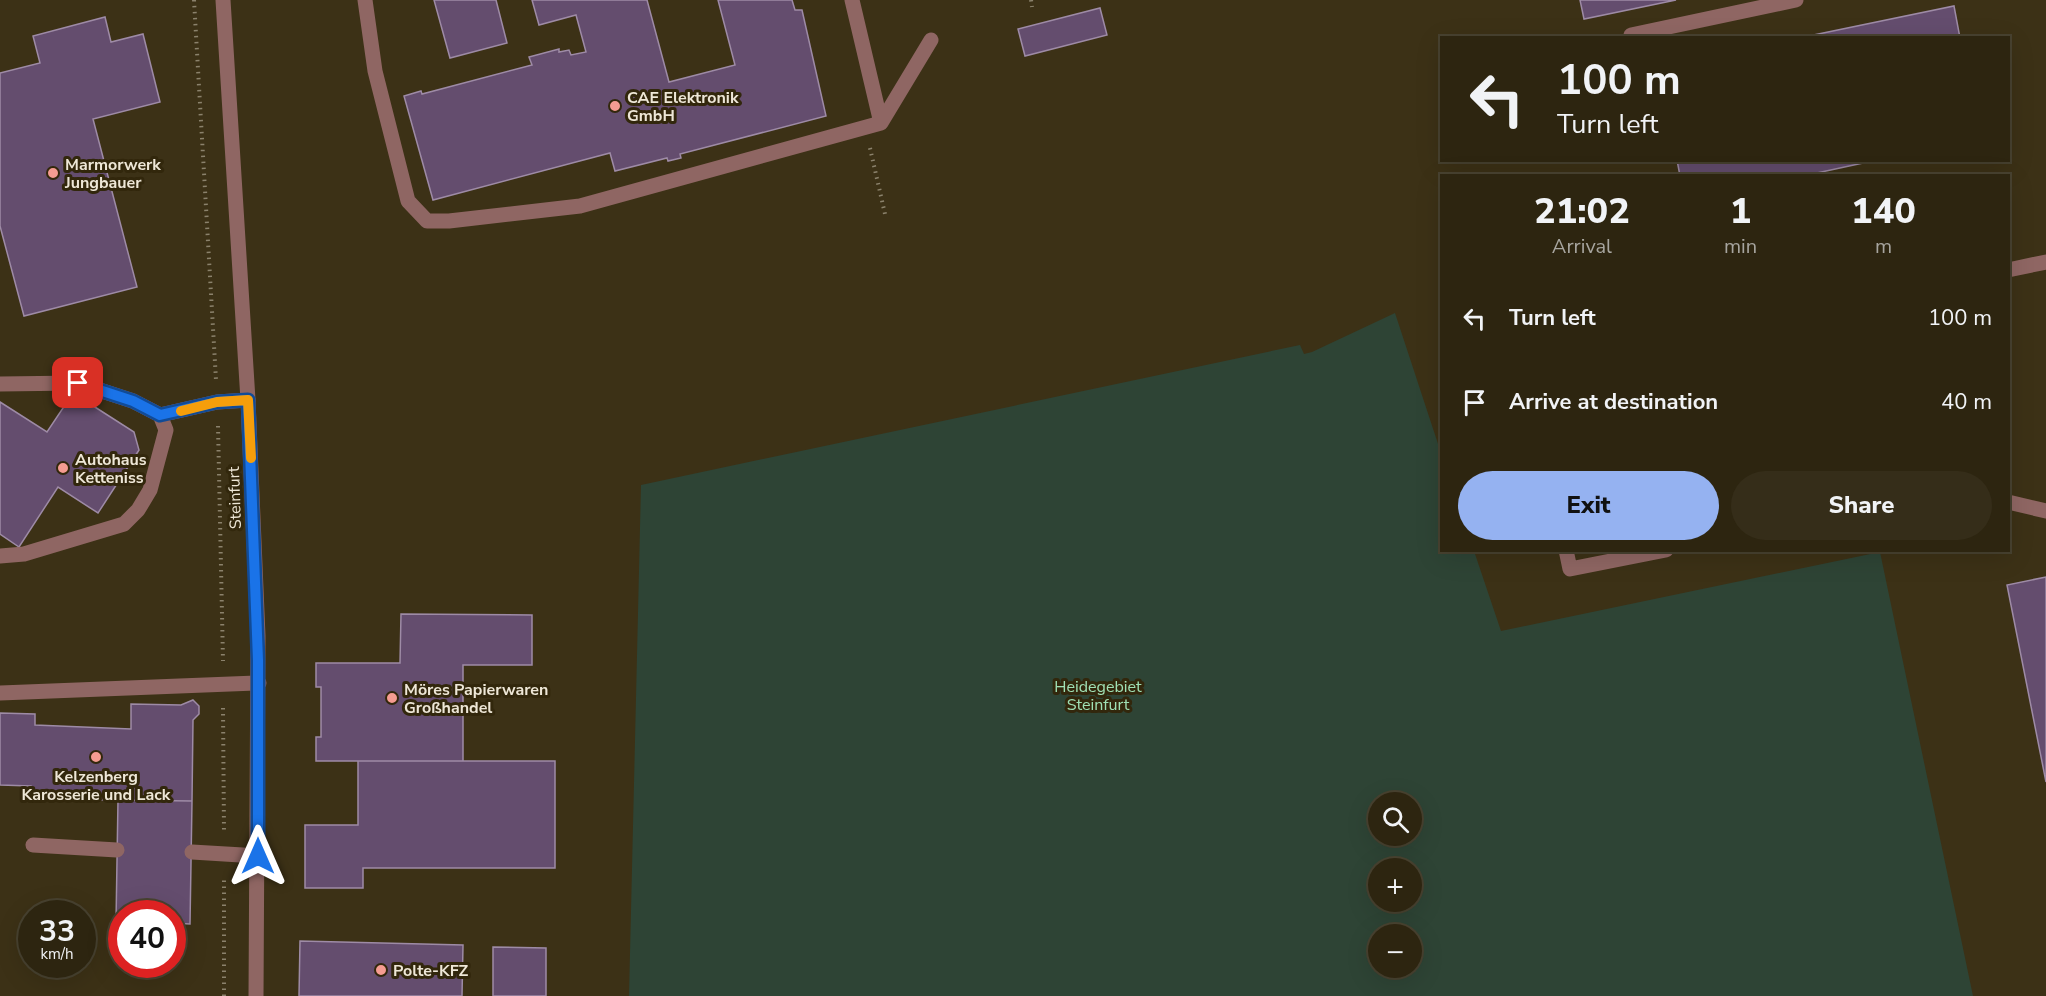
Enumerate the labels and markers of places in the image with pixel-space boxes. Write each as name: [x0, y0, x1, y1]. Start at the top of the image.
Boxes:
place label: CAE Elektronik GmbH: [627, 87, 739, 127]
marker: CAE Elektronik GmbH: [608, 99, 622, 113]
place label: Marmorwerk Jungbauer: [64, 154, 161, 194]
marker: Marmorwerk Jungbauer: [46, 166, 60, 180]
pin: [52, 357, 103, 408]
place label: Autohaus Ketteniss: [75, 449, 147, 489]
marker: Autohaus Ketteniss: [56, 461, 70, 475]
place label: Möres Papierwaren Großhandel: [404, 679, 548, 719]
marker: Möres Papierwaren Großhandel: [385, 691, 399, 705]
marker: Kelzenberg Karosserie und Lack: [89, 750, 103, 764]
place label: Kelzenberg Karosserie und Lack: [22, 766, 171, 806]
place label: Polte-KFZ: [393, 960, 468, 982]
marker: Polte-KFZ: [374, 963, 388, 977]

